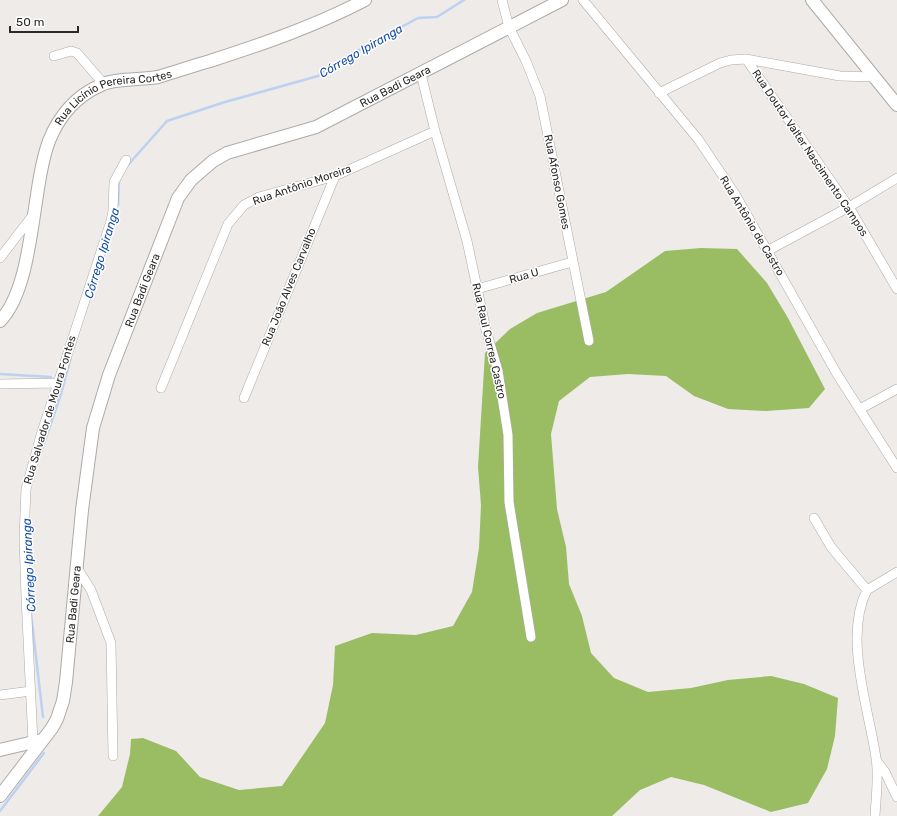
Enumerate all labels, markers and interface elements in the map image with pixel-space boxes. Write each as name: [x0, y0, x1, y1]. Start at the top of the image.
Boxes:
scale bar: [10, 8, 78, 34]
text: 50 m: [16, 15, 44, 29]
water label: Córrego Ipiranga: [317, 21, 405, 81]
street label: Rua Badi Geara: [357, 63, 433, 110]
street label: Rua Licínio Pereira Cortes: [52, 67, 174, 128]
street label: Rua Doutor Valter Nascimento Campos: [749, 67, 871, 239]
street label: Rua Afonso Gomes: [541, 133, 573, 231]
street label: Rua Antônio Moreira: [251, 162, 353, 208]
street label: Rua Antônio de Castro: [717, 174, 787, 278]
water label: Córrego Ipiranga: [82, 206, 122, 300]
street label: Rua João Alves Carvalho: [259, 226, 319, 348]
street label: Rua Badi Geara: [122, 252, 162, 329]
street label: Rua U: [508, 266, 540, 286]
street label: Rua Raul Correa Castro: [469, 282, 509, 400]
street label: Rua Salvador de Moura Fontes: [21, 334, 79, 486]
water label: Córrego Ipiranga: [20, 518, 38, 612]
street label: Rua Badi Geara: [63, 565, 83, 644]

